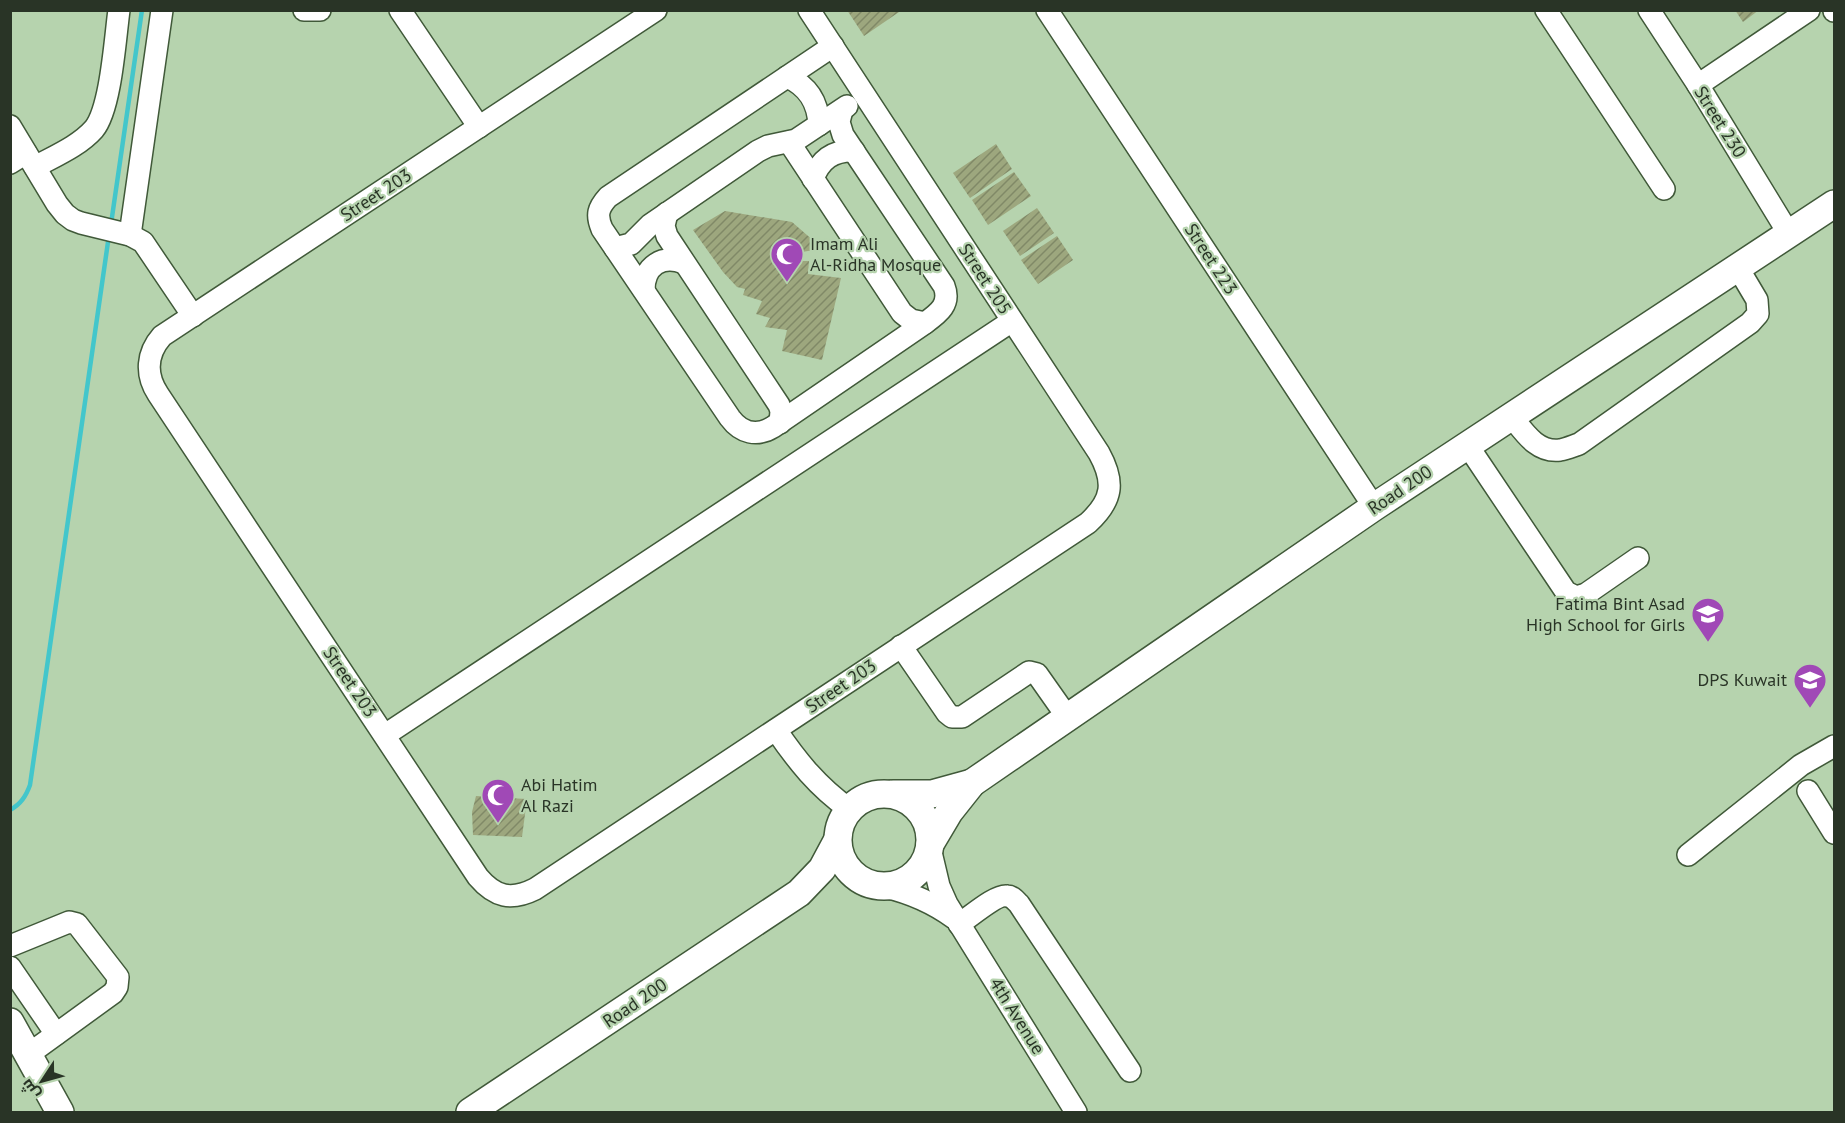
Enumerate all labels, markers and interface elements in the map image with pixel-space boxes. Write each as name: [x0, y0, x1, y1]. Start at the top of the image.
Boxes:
street label: Street 230: [1689, 82, 1752, 162]
street label: Street 203: [336, 163, 416, 226]
street label: Street 223: [1180, 219, 1243, 299]
place label: Imam Ali Al-Ridha Mosque: [810, 232, 941, 276]
mosque icon: Imam Ali Al-Ridha Mosque: [769, 236, 805, 283]
street label: Street 205: [954, 239, 1017, 319]
street label: Road 200: [1363, 460, 1436, 519]
place label: Fatima Bint Asad High School for Girls: [1526, 592, 1685, 636]
school or university icon: Fatima Bint Asad High School for Girls: [1690, 596, 1726, 643]
street label: Street 203: [318, 642, 382, 721]
street label: Street 203: [801, 654, 880, 718]
school or university icon: DPS Kuwait: [1792, 662, 1828, 709]
place label: DPS Kuwait: [1698, 668, 1787, 691]
place label: Abi Hatim Al Razi: [521, 773, 597, 817]
mosque icon: Abi Hatim Al Razi: [480, 777, 516, 824]
street label: Road 200: [598, 973, 671, 1032]
street label: 4th Avenue: [985, 973, 1050, 1058]
north arrow: [12, 1051, 72, 1111]
text: ش: [16, 1076, 44, 1104]

